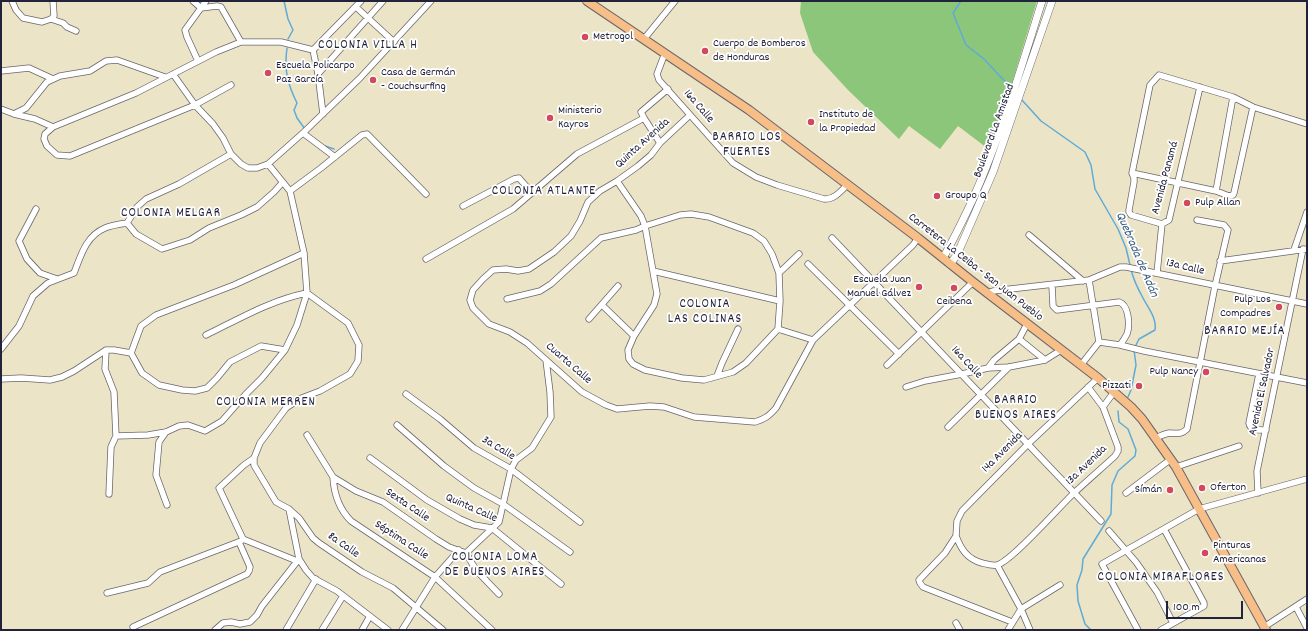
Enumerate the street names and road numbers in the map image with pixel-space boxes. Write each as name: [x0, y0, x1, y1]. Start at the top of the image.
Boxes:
street label: Boulevard La Amistad: [971, 82, 1019, 180]
street label: 16a Calle: [680, 87, 716, 127]
street label: Quinta Avenida: [613, 116, 673, 172]
street label: Avenida Panamá: [1149, 140, 1183, 216]
street label: Carretera La Ceiba - San Juan Pueblo: [905, 211, 1045, 325]
street label: 13a Calle: [1164, 257, 1206, 279]
street label: Cuarta Calle: [542, 340, 594, 388]
street label: 16a Calle: [947, 344, 985, 382]
street label: Avenida El Salvador: [1247, 347, 1279, 437]
street label: 14a Avenida: [980, 430, 1026, 476]
street label: 3a Calle: [479, 433, 517, 465]
street label: 13a Avenida: [1063, 443, 1111, 489]
street label: Sexta Calle: [382, 486, 432, 526]
street label: Quinta Calle: [443, 491, 499, 527]
street label: Séptima Calle: [371, 518, 431, 564]
street label: 8a Calle: [324, 530, 362, 562]

